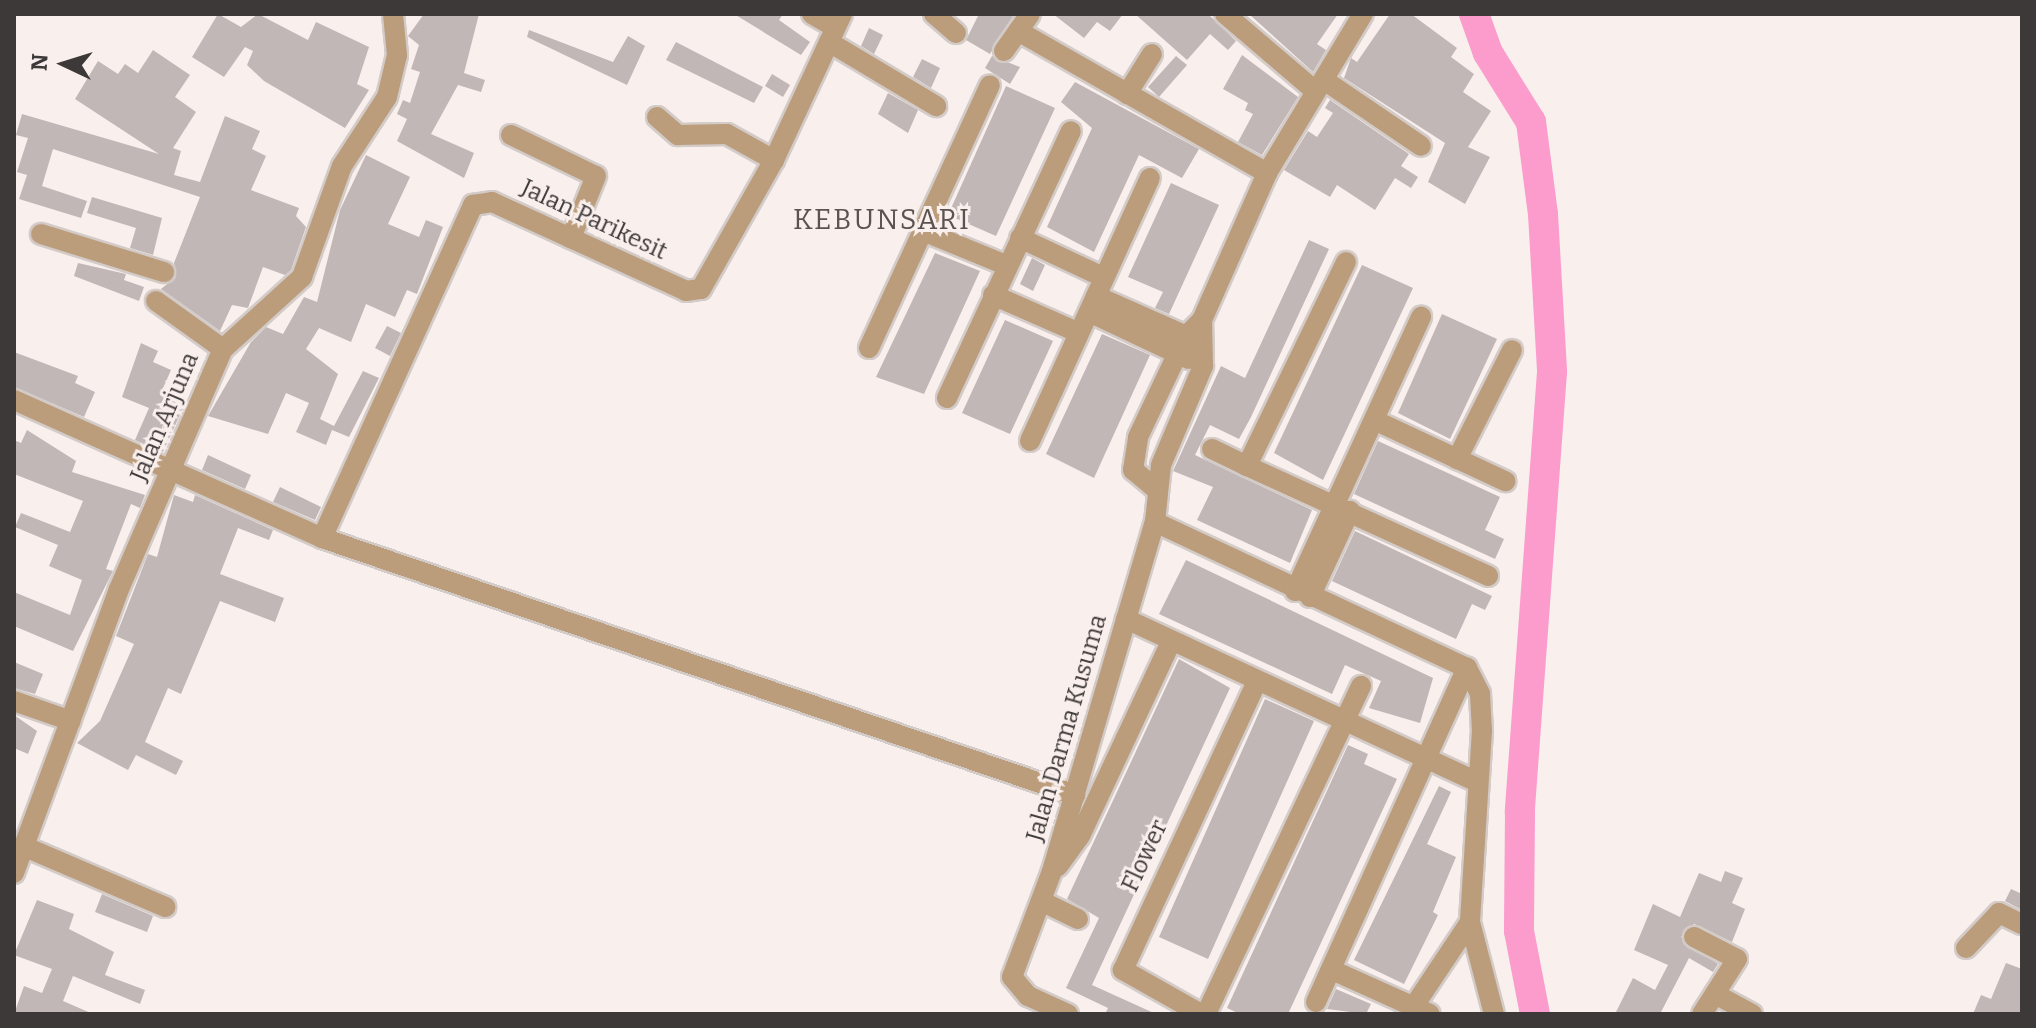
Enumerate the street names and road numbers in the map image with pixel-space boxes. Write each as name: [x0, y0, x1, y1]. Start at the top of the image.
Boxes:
street label: Jalan Parikesit: [516, 174, 672, 266]
street label: Jalan Arjuna: [125, 348, 205, 486]
street label: Jalan Darma Kusuma: [1021, 611, 1113, 845]
street label: Flower: [1116, 816, 1174, 896]

